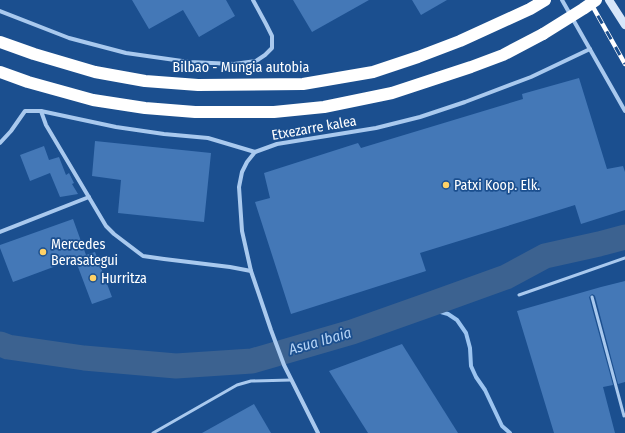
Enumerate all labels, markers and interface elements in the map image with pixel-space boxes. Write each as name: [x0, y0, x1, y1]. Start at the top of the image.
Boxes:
street label: Bilbao - Mungia autobia: [173, 59, 310, 76]
street label: Etxezarre kalea: [270, 112, 358, 144]
place label: Patxi Koop. Elk.: [454, 177, 540, 194]
marker: Patxi Koop. Elk.: [441, 180, 451, 190]
place label: Mercedes Berasategui: [51, 236, 118, 269]
marker: Mercedes Berasategui: [38, 247, 48, 257]
place label: Hurritza: [101, 270, 147, 287]
marker: Hurritza: [88, 273, 98, 283]
water label: Asua Ibaia: [286, 323, 354, 359]

